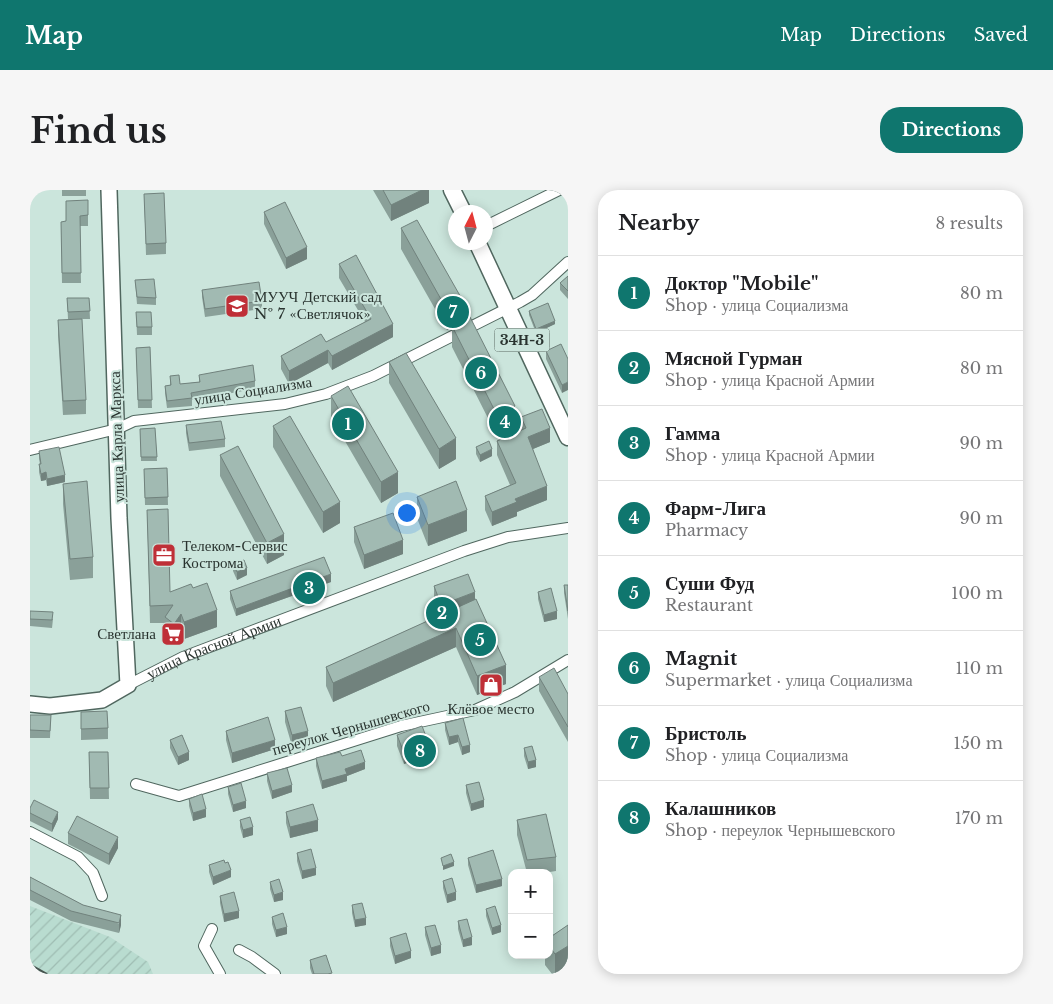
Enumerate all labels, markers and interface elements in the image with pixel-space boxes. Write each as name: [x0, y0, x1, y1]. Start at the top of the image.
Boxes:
text: Map: [25, 21, 83, 50]
text: Map: [780, 24, 822, 46]
text: Directions: [850, 24, 946, 46]
text: Saved: [974, 24, 1028, 46]
button: Directions: [880, 107, 1023, 153]
text: Find us: [30, 109, 167, 152]
north arrow: [448, 205, 493, 250]
text: Nearby: [618, 210, 699, 236]
text: 8 results: [936, 213, 1003, 233]
text: Доктор "Mobile": [665, 272, 818, 295]
text: 1: [631, 283, 637, 303]
text: 80 m: [960, 283, 1003, 303]
place label: МУУЧ Детский сад № 7 «Светлячок»: [254, 287, 382, 323]
school or university icon: МУУЧ Детский сад № 7 «Светлячок»: [224, 293, 250, 319]
pin: 7: [437, 293, 469, 331]
text: Shop · улица Социализма: [665, 295, 848, 315]
road number: 34Н-3: [494, 328, 550, 352]
text: Мясной Гурман: [665, 347, 803, 370]
pin: 6: [465, 354, 497, 392]
text: 2: [629, 358, 639, 378]
text: 80 m: [960, 358, 1003, 378]
text: Shop · улица Красной Армии: [665, 370, 875, 390]
street label: улица Карла Маркса: [105, 371, 128, 503]
street label: улица Социализма: [193, 372, 313, 409]
pin: 4: [489, 403, 521, 441]
pin: 1: [332, 405, 364, 443]
text: Гамма: [665, 422, 720, 445]
text: 3: [629, 433, 639, 453]
text: 90 m: [960, 433, 1003, 453]
text: Shop · улица Красной Армии: [665, 445, 875, 465]
text: Фарм-Лига: [665, 497, 766, 520]
your location: [394, 500, 420, 526]
text: 4: [629, 508, 639, 528]
text: 90 m: [960, 508, 1003, 528]
text: Pharmacy: [665, 520, 748, 540]
place label: Телеком-Сервис Кострома: [182, 536, 288, 572]
office icon: Телеком-Сервис Кострома: [151, 542, 177, 568]
pin: 3: [293, 569, 325, 607]
text: Суши Фуд: [665, 572, 754, 595]
text: 5: [629, 583, 639, 603]
text: 100 m: [951, 583, 1003, 603]
pin: 2: [426, 594, 458, 632]
text: Restaurant: [665, 595, 753, 615]
street label: улица Красной Армии: [143, 611, 284, 683]
supermarket icon: Светлана: [160, 621, 186, 647]
pin: 5: [464, 621, 496, 659]
place label: Светлана: [97, 624, 156, 643]
text: Magnit: [665, 647, 737, 670]
text: 6: [629, 658, 639, 678]
text: 110 m: [956, 658, 1003, 678]
text: Supermarket · улица Социализма: [665, 670, 913, 690]
shop icon: Клёвое место: [478, 672, 504, 698]
street label: переулок Чернышевского: [270, 696, 432, 759]
place label: Клёвое место: [448, 699, 534, 718]
text: Бристоль: [665, 722, 747, 745]
pin: 8: [404, 732, 436, 770]
text: 7: [630, 733, 638, 753]
text: 150 m: [954, 733, 1003, 753]
text: Shop · улица Социализма: [665, 745, 848, 765]
text: Калашников: [665, 797, 776, 820]
text: 8: [629, 808, 639, 828]
text: 170 m: [955, 808, 1003, 828]
text: Shop · переулок Чернышевского: [665, 820, 895, 840]
map controls: [508, 869, 553, 959]
button: +: [508, 869, 553, 914]
button: −: [508, 914, 553, 959]

